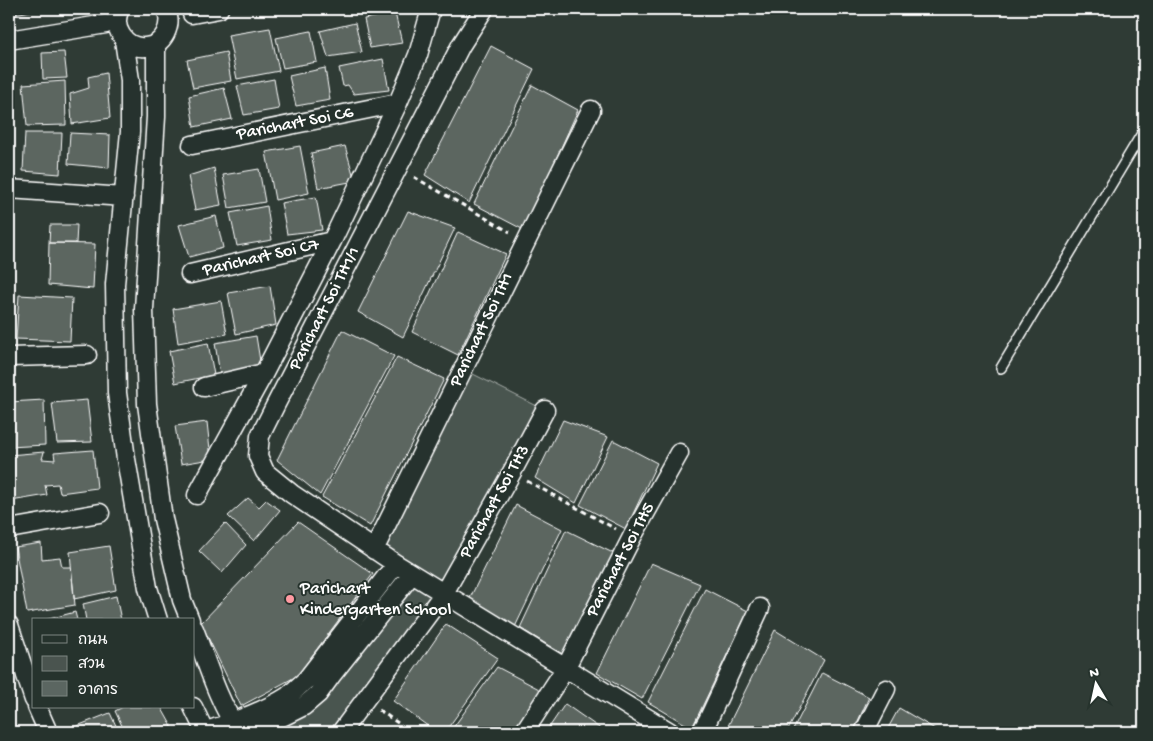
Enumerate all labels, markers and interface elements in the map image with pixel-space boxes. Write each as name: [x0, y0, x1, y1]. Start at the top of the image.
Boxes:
street label: Parichart Soi C6: [234, 102, 356, 146]
street label: Parichart Soi C7: [200, 234, 322, 282]
street label: Parichart Soi TH1/1: [284, 244, 365, 375]
street label: Parichart Soi TH1: [445, 270, 519, 391]
street label: Parichart Soi TH3: [455, 442, 535, 563]
street label: Parichart Soi TH5: [582, 499, 660, 622]
place label: Parichart Kindergarten School: [299, 579, 451, 621]
marker: Parichart Kindergarten School: [284, 593, 296, 605]
legend: [32, 618, 195, 708]
text: ถนน: [78, 632, 107, 650]
text: สวน: [78, 656, 105, 674]
north arrow: [1070, 658, 1120, 708]
text: N: [1089, 665, 1100, 683]
text: อาคาร: [78, 682, 118, 700]

